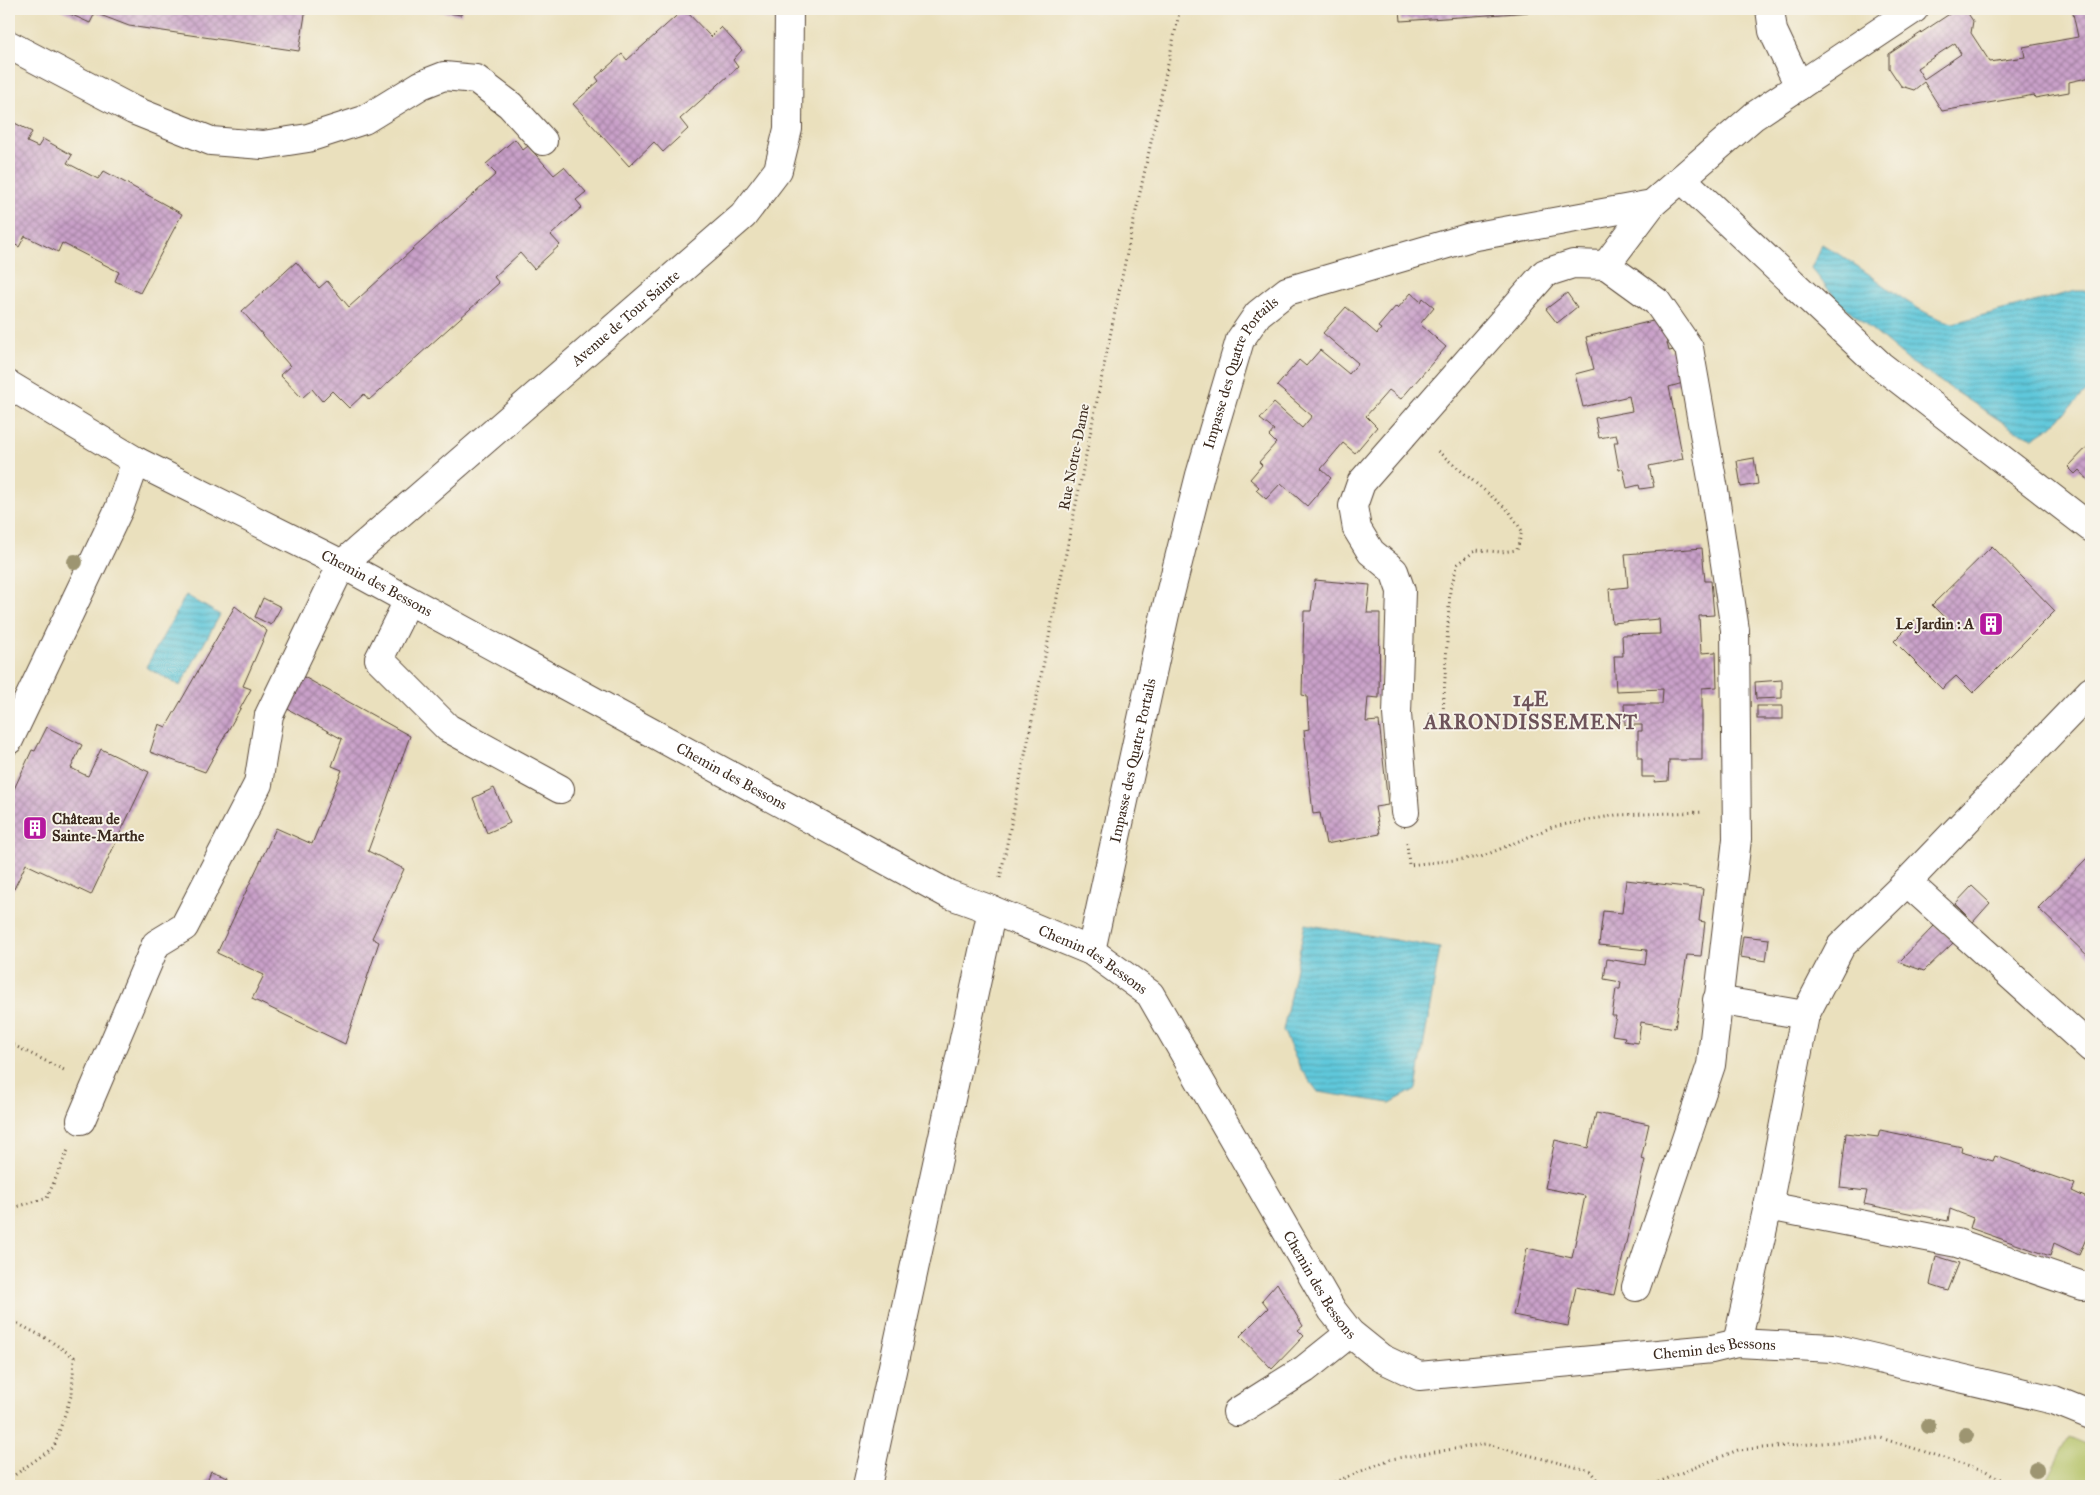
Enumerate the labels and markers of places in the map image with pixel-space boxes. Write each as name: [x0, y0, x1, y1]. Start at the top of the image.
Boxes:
building icon: Le Jardin : A: [1978, 611, 2004, 637]
place label: Le Jardin : A: [1896, 615, 1975, 634]
place label: Château de Sainte-Marthe: [52, 810, 145, 845]
building icon: Château de Sainte-Marthe: [22, 815, 48, 841]

